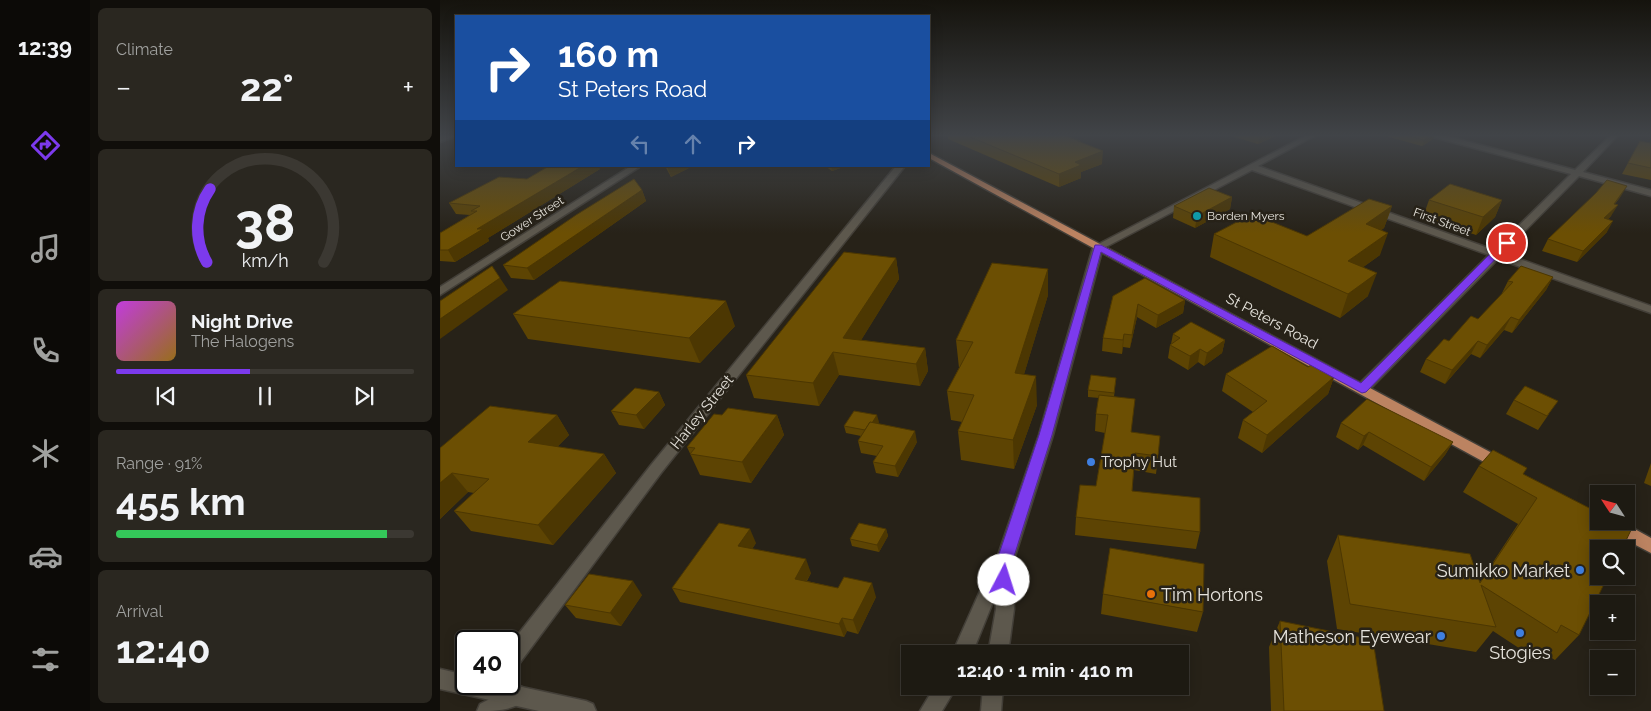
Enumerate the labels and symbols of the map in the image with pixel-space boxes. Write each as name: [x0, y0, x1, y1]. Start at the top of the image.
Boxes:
street label: Gower Street: [498, 193, 566, 245]
street label: First Street: [1411, 205, 1473, 239]
place label: Borden Myers: [1207, 209, 1285, 223]
marker: Borden Myers: [1191, 210, 1203, 222]
pin: [1486, 222, 1528, 264]
street label: St Peters Road: [1223, 289, 1321, 353]
street label: Harley Street: [667, 371, 737, 453]
place label: Trophy Hut: [1101, 453, 1177, 471]
marker: Trophy Hut: [1085, 456, 1097, 468]
north arrow: [1590, 485, 1635, 530]
position arrow: [977, 553, 1029, 605]
place label: Sumikko Market: [1437, 560, 1570, 581]
marker: Sumikko Market: [1574, 564, 1586, 576]
place label: Tim Hortons: [1161, 584, 1263, 605]
marker: Tim Hortons: [1145, 588, 1157, 600]
place label: Matheson Eyewear: [1273, 626, 1432, 647]
marker: Stogies: [1514, 627, 1526, 639]
speed limit sign: 40: [455, 630, 520, 695]
marker: Matheson Eyewear: [1435, 630, 1447, 642]
place label: Stogies: [1489, 642, 1551, 663]

